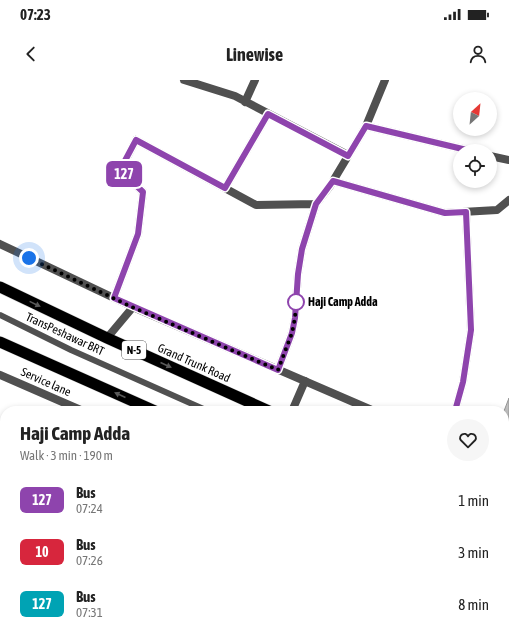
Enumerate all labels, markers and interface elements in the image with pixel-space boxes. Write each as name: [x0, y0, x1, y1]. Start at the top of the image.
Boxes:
text: 07:23: [20, 6, 51, 23]
icon: back: [20, 43, 42, 65]
icon: person: [467, 43, 489, 65]
text: Linewise: [226, 44, 283, 65]
north arrow: [453, 92, 497, 136]
map controls: [453, 92, 497, 188]
button: locate: [453, 144, 497, 188]
line badge: 127: [101, 161, 147, 187]
text: 127: [114, 166, 134, 182]
your location: [19, 248, 39, 268]
marker: Haji Camp Adda: [287, 293, 305, 311]
place label: Haji Camp Adda: [308, 295, 378, 309]
one-way arrow: [29, 300, 41, 307]
street label: TransPeshawar BRT: [23, 310, 107, 359]
road number: N-5: [122, 341, 146, 359]
street label: Grand Trunk Road: [156, 341, 232, 385]
one-way arrow: [160, 362, 172, 368]
street label: Service lane: [19, 365, 73, 399]
one-way arrow: [114, 392, 125, 398]
button: heart: [447, 419, 489, 461]
text: Haji Camp Adda: [20, 422, 130, 444]
text: Walk · 3 min · 190 m: [20, 448, 113, 463]
text: Bus: [76, 484, 96, 501]
text: 127: [32, 492, 52, 508]
text: 1 min: [458, 492, 489, 509]
text: 07:24: [76, 501, 103, 516]
text: Bus: [76, 536, 96, 553]
text: 10: [35, 544, 49, 560]
text: 3 min: [458, 544, 489, 561]
text: 07:26: [76, 553, 103, 568]
text: Bus: [76, 588, 96, 605]
text: 127: [32, 596, 52, 612]
text: 8 min: [458, 596, 489, 613]
text: 07:31: [76, 605, 103, 620]

